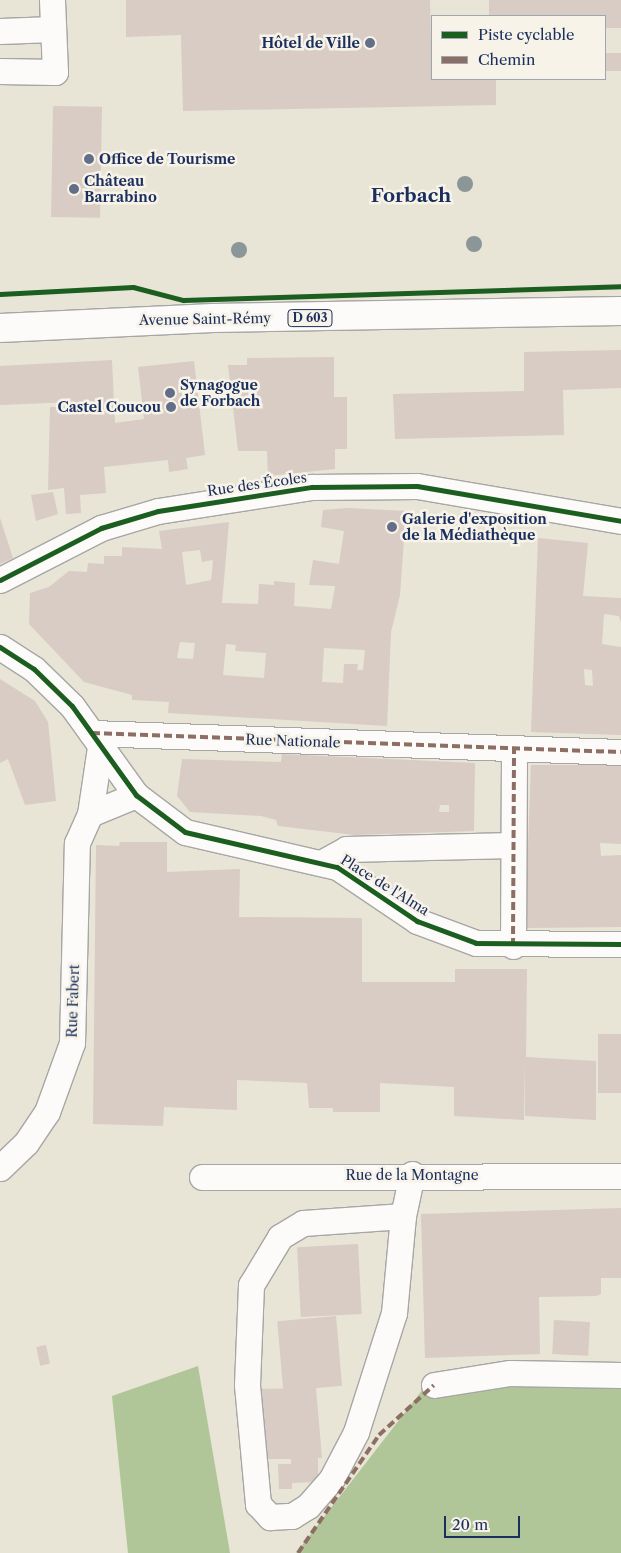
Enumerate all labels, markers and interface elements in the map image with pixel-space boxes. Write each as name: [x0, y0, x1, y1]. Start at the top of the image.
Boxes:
legend: [431, 15, 606, 80]
text: Piste cyclable: [478, 25, 574, 44]
place label: Hôtel de Ville: [261, 35, 360, 51]
marker: Hôtel de Ville: [364, 37, 376, 49]
text: Chemin: [478, 50, 535, 69]
place label: Office de Tourisme: [99, 151, 236, 167]
marker: Office de Tourisme: [83, 153, 95, 165]
place label: Château Barrabino: [84, 173, 157, 206]
marker: Château Barrabino: [68, 183, 80, 195]
district label: Forbach: [371, 185, 451, 207]
road number: D 603: [286, 308, 334, 328]
street label: Avenue Saint-Rémy: [139, 309, 271, 329]
place label: Synagogue de Forbach: [180, 377, 260, 410]
marker: Synagogue de Forbach: [164, 387, 176, 399]
place label: Castel Coucou: [57, 399, 161, 415]
marker: Castel Coucou: [165, 401, 177, 413]
street label: Rue des Écoles: [206, 469, 308, 499]
place label: Galerie d'exposition de la Médiathèque: [402, 511, 547, 544]
marker: Galerie d'exposition de la Médiathèque: [386, 521, 398, 533]
street label: Rue Nationale: [245, 731, 341, 751]
street label: Place de l'Alma: [338, 851, 432, 919]
street label: Rue Fabert: [63, 964, 83, 1038]
street label: Rue de la Montagne: [345, 1167, 479, 1183]
scale bar: [446, 1506, 522, 1538]
text: 20 m: [452, 1515, 488, 1534]

